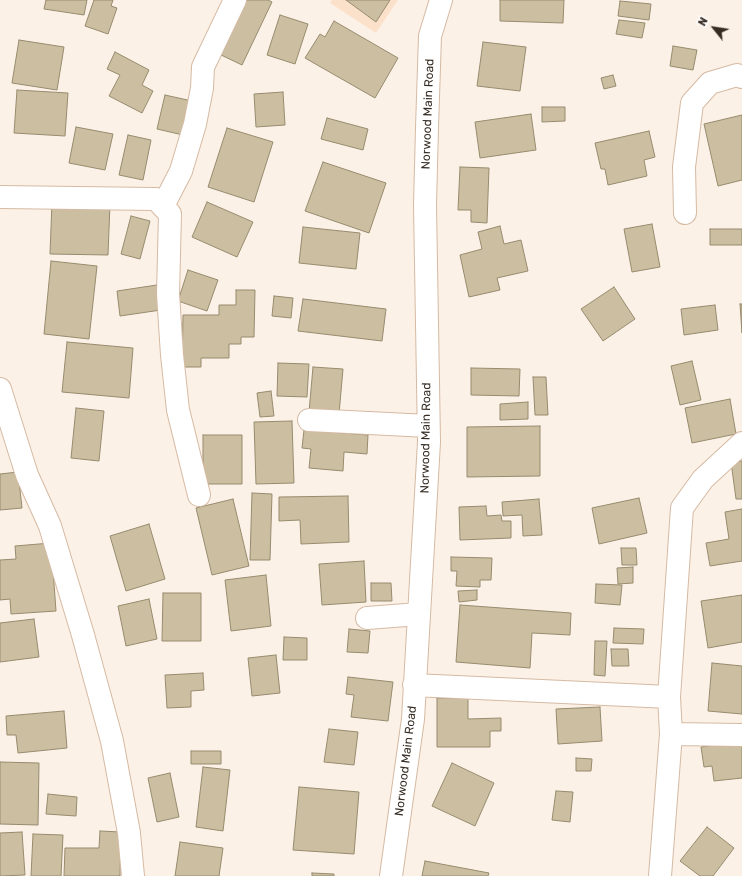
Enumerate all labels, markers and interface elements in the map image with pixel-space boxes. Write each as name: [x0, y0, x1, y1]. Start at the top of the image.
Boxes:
north arrow: [694, 8, 734, 48]
text: N: [696, 15, 711, 28]
street label: Norwood Main Road: [419, 58, 437, 170]
street label: Norwood Main Road: [418, 382, 434, 494]
street label: Norwood Main Road: [392, 705, 420, 817]

